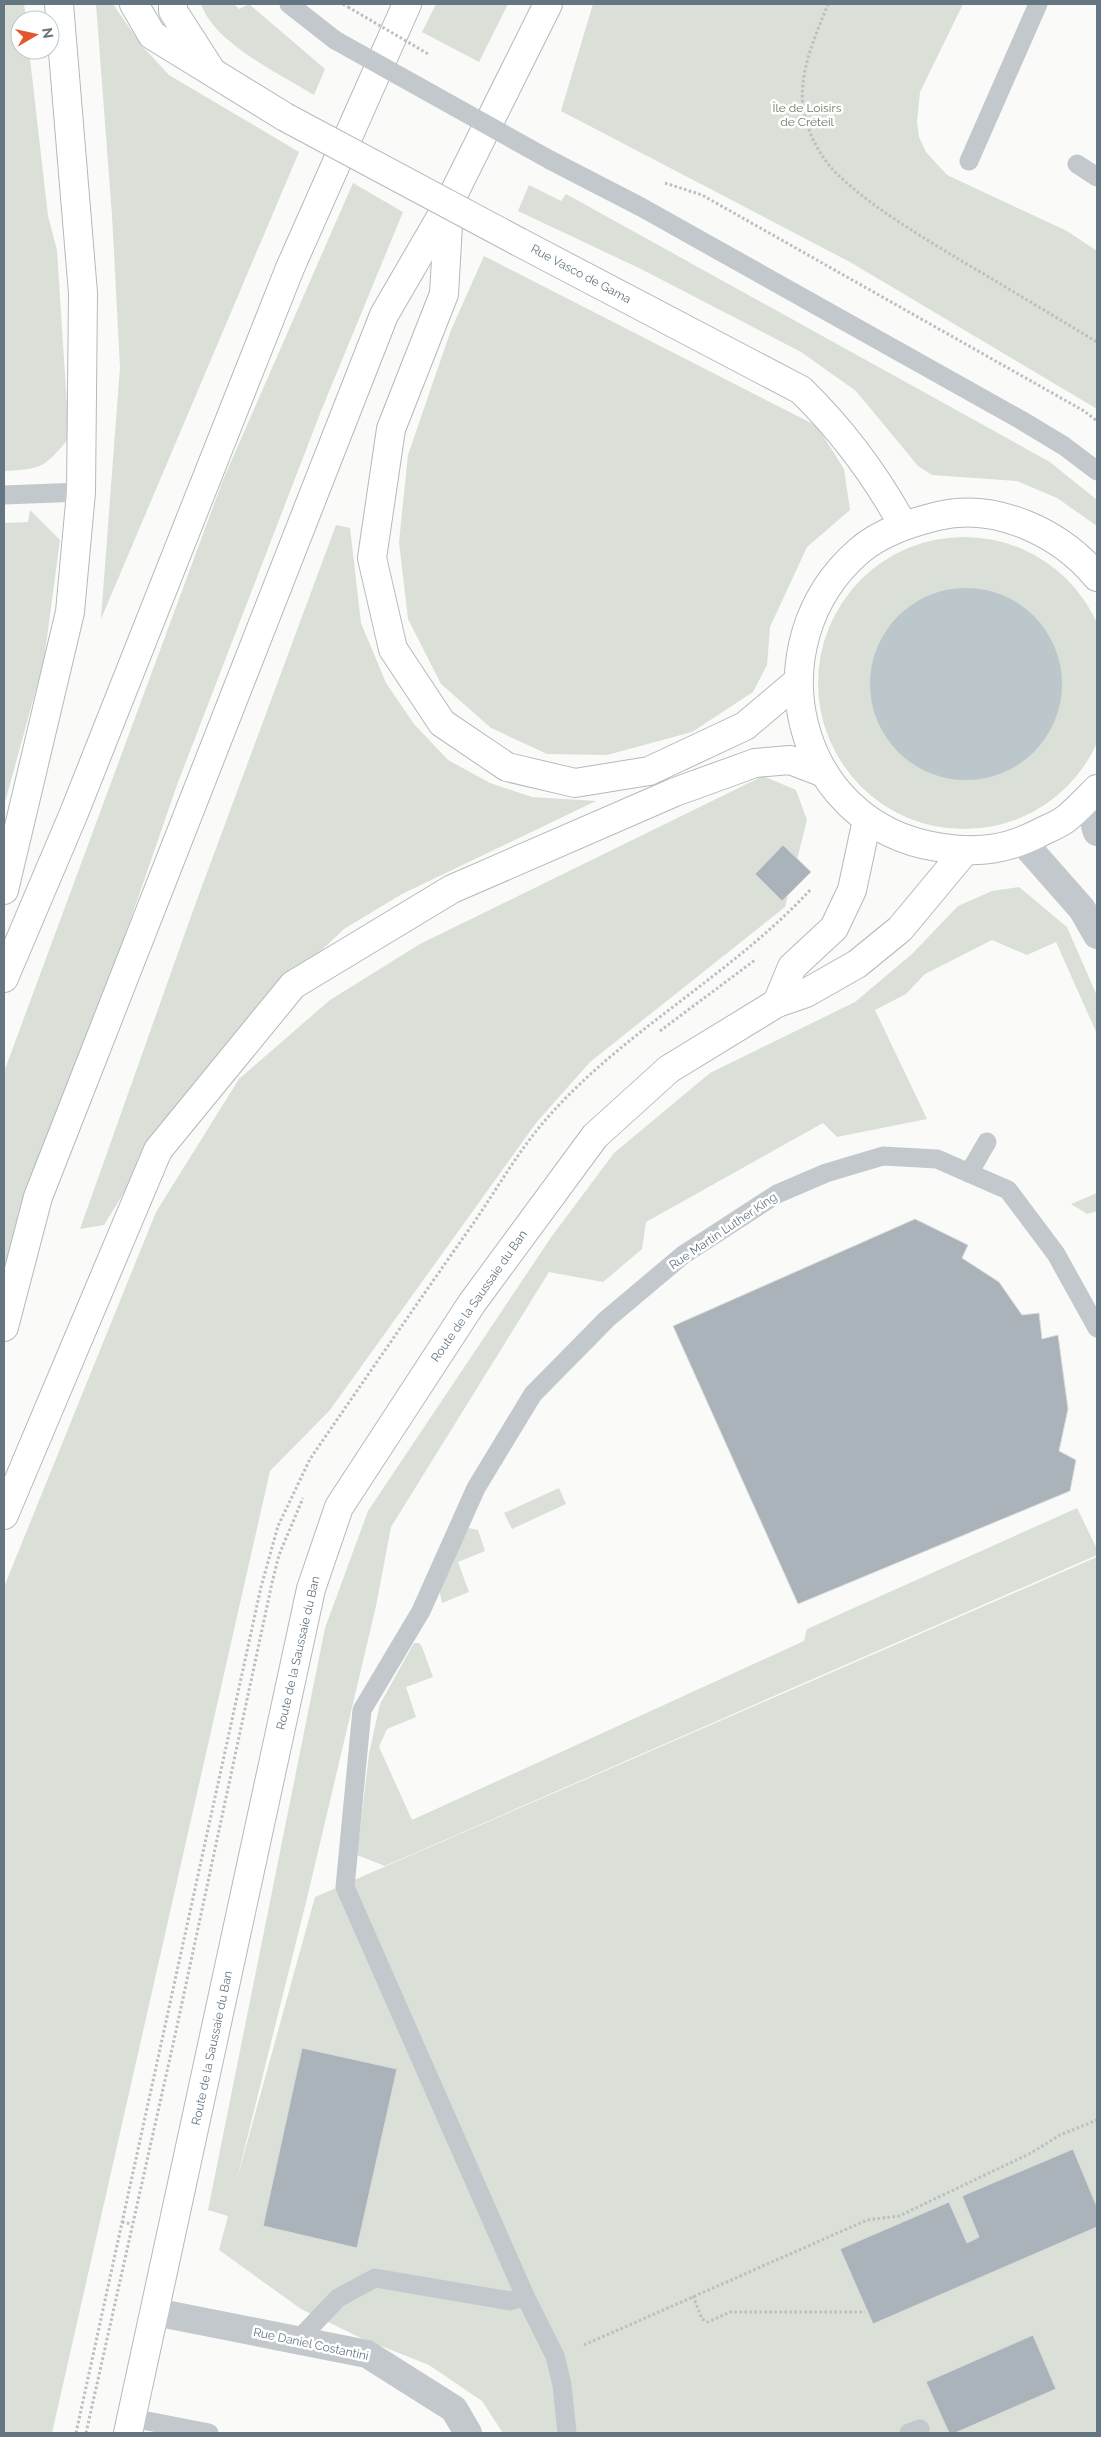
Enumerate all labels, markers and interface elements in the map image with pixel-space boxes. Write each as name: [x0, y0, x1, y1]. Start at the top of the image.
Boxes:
north arrow: [10, 10, 60, 60]
text: N: [39, 26, 57, 39]
park label: Île de Loisirs de Créteil: [773, 101, 842, 129]
street label: Rue Vasco de Gama: [529, 242, 633, 306]
street label: Rue Martin Luther King: [667, 1190, 779, 1272]
street label: Route de la Saussaie du Ban: [428, 1228, 530, 1364]
street label: Route de la Saussaie du Ban: [273, 1575, 323, 1731]
street label: Route de la Saussaie du Ban: [189, 1970, 235, 2126]
street label: Rue Daniel Costantini: [252, 2325, 370, 2363]

